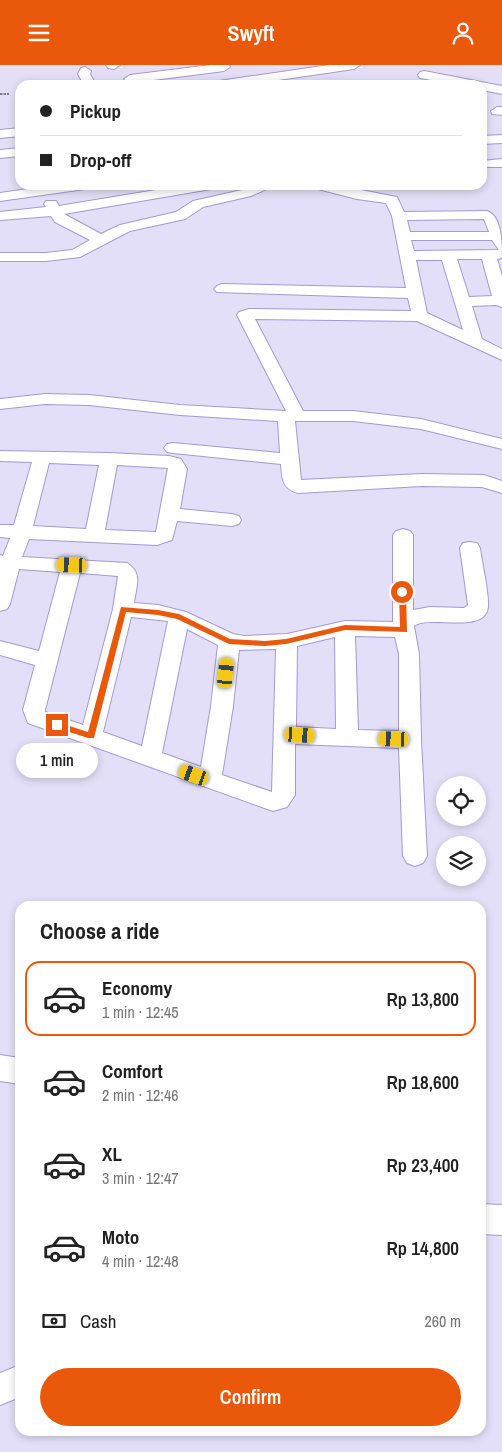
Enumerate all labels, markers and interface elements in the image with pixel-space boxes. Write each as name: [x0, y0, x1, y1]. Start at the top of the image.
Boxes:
text: Swyft: [228, 18, 274, 48]
icon: menu: [25, 19, 53, 47]
icon: person: [449, 19, 477, 47]
text: Pickup: [70, 98, 121, 124]
text: Drop-off: [70, 147, 131, 173]
car: [56, 557, 87, 573]
route start: [391, 581, 413, 603]
car: [216, 657, 235, 689]
route end: [46, 714, 68, 736]
car: [284, 727, 315, 743]
car: [378, 731, 409, 747]
callout: 1 min: [16, 743, 98, 777]
text: 1 min: [40, 749, 74, 771]
car: [177, 763, 210, 787]
map controls: [436, 776, 486, 886]
button: locate: [436, 776, 486, 826]
button: layers: [436, 836, 486, 886]
text: Choose a ride: [40, 916, 159, 946]
text: Economy: [102, 975, 172, 1001]
icon: car: [42, 976, 87, 1021]
text: Rp 13,800: [387, 986, 459, 1012]
text: 1 min · 12:45: [102, 1001, 179, 1023]
text: Comfort: [102, 1058, 163, 1084]
icon: car: [42, 1059, 87, 1104]
text: Rp 18,600: [387, 1069, 459, 1095]
text: 2 min · 12:46: [102, 1084, 179, 1106]
text: XL: [102, 1141, 122, 1167]
icon: car: [42, 1142, 87, 1187]
text: Rp 23,400: [387, 1152, 459, 1178]
text: 3 min · 12:47: [102, 1167, 179, 1189]
text: Moto: [102, 1224, 139, 1250]
icon: car: [42, 1225, 87, 1270]
text: Rp 14,800: [387, 1235, 459, 1261]
text: 4 min · 12:48: [102, 1250, 179, 1272]
icon: cash: [40, 1307, 68, 1335]
text: Cash: [80, 1308, 116, 1334]
text: 260 m: [425, 1310, 461, 1332]
button: Confirm: [40, 1368, 461, 1426]

